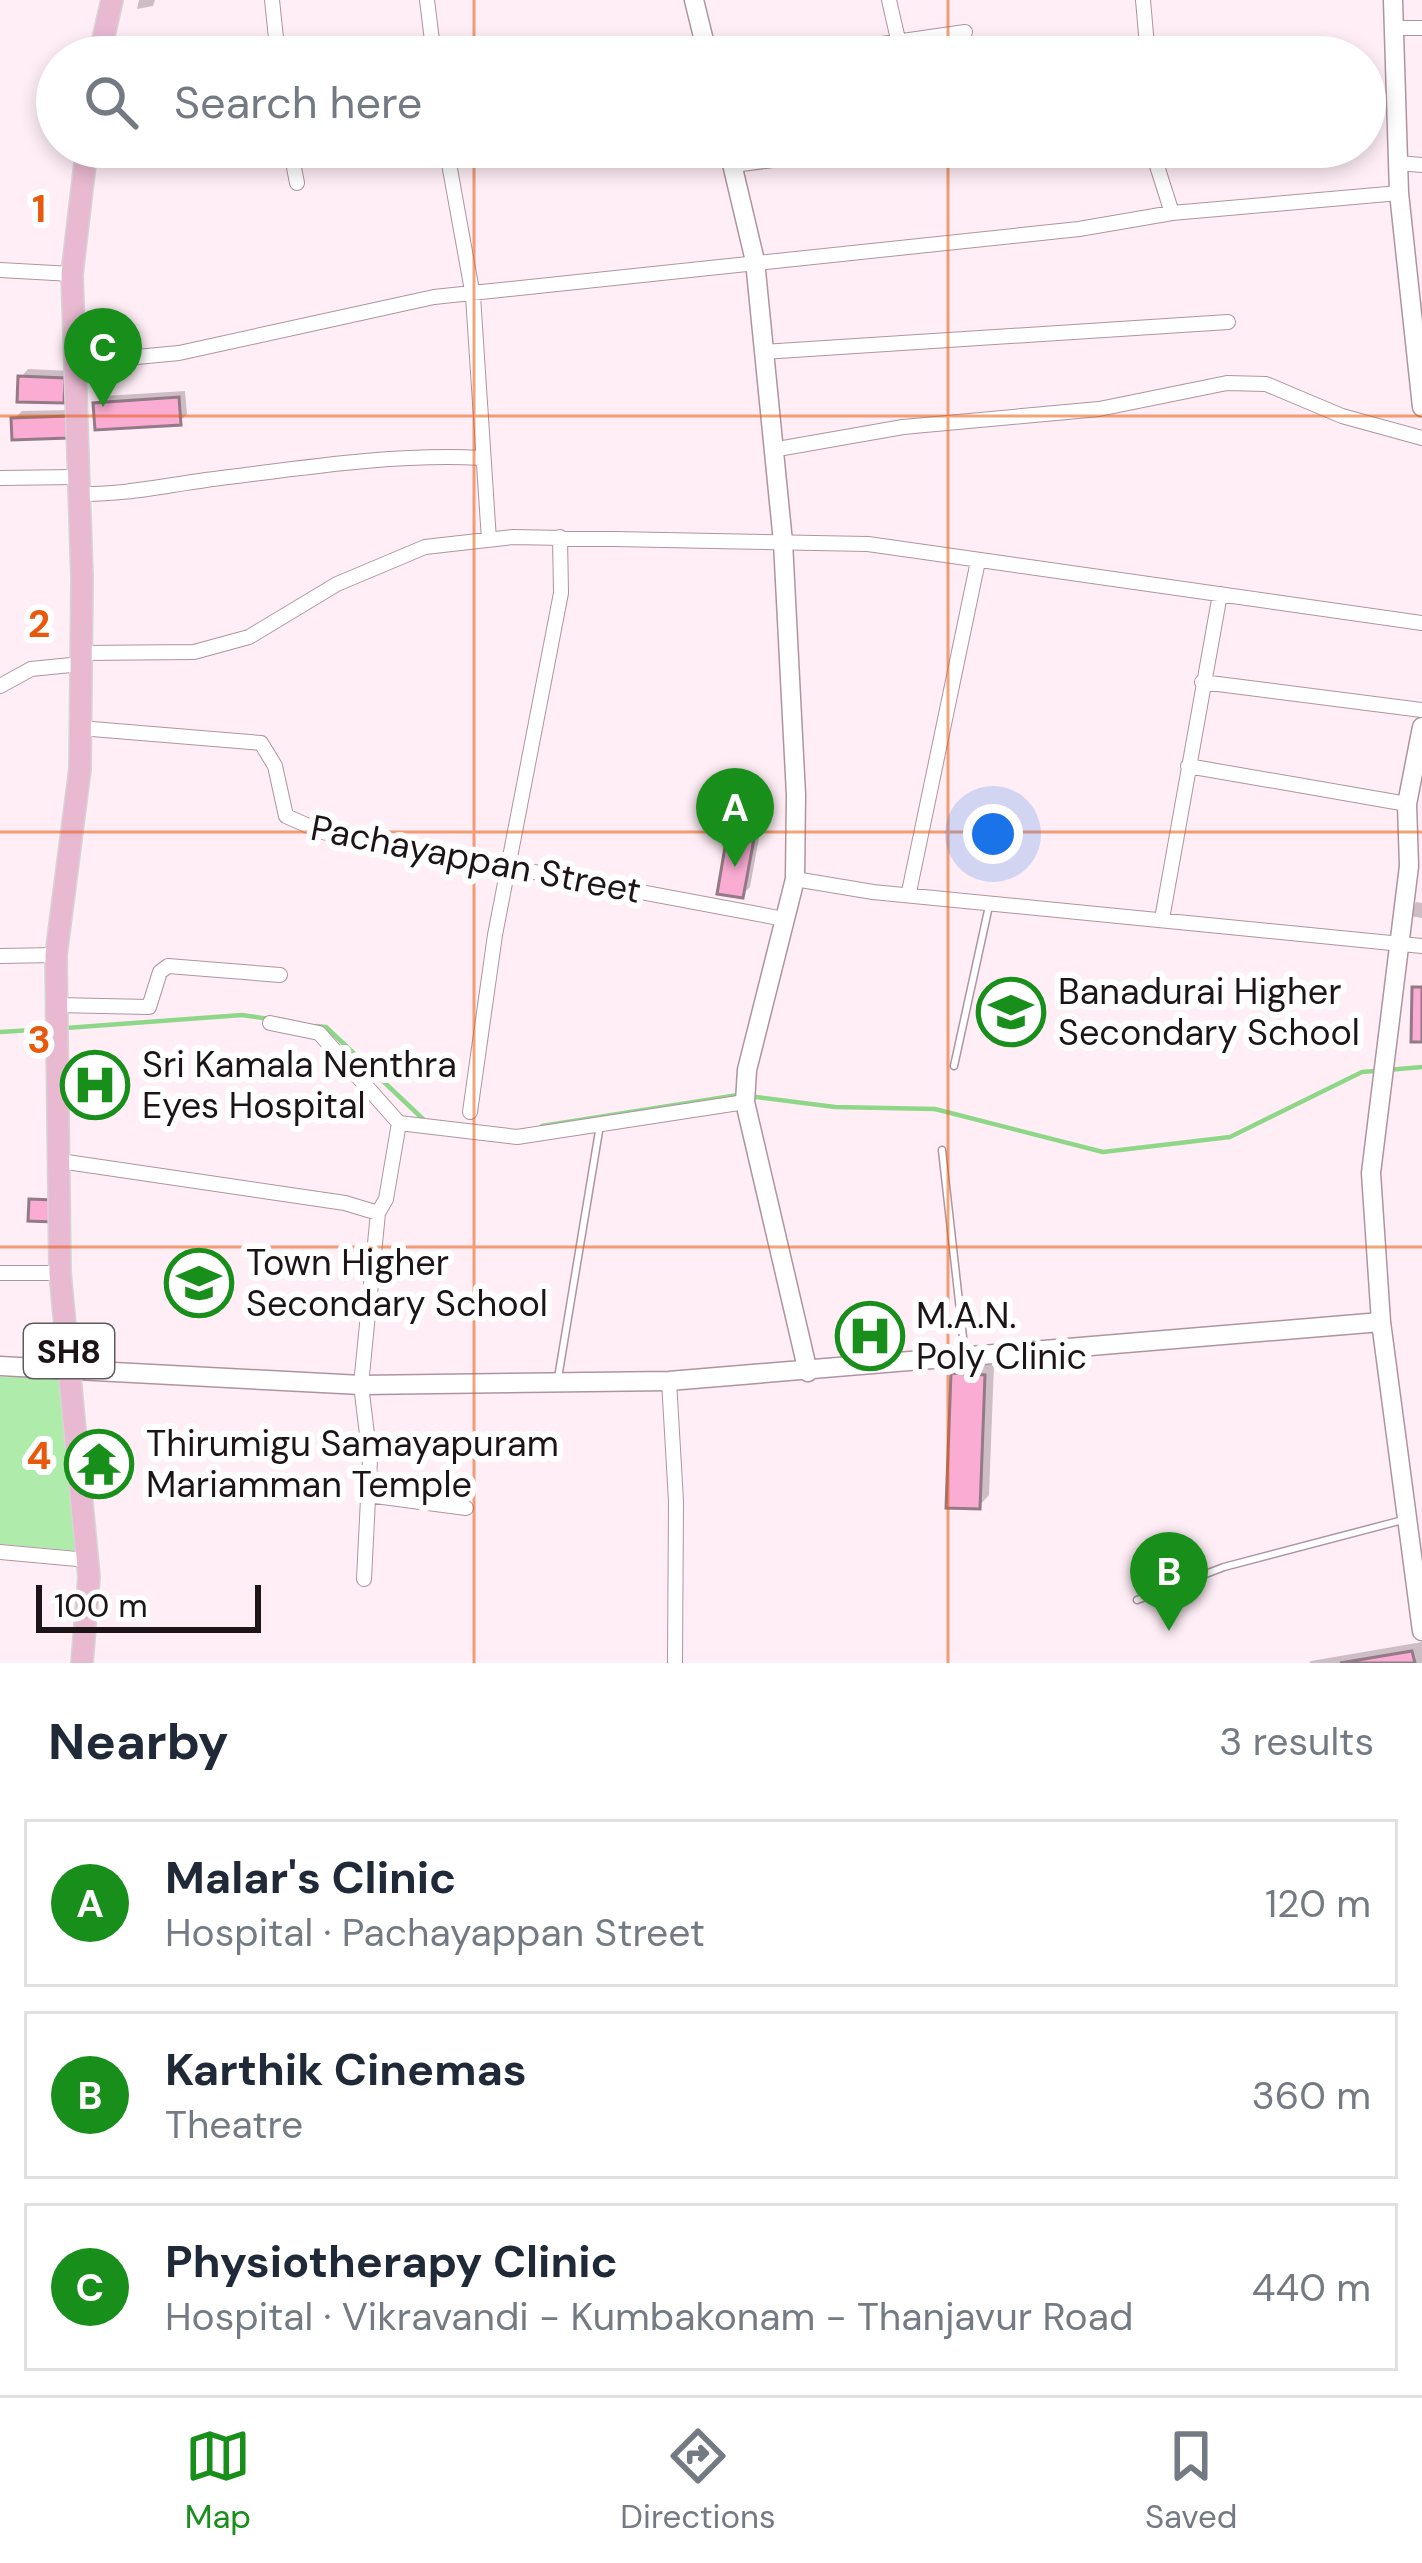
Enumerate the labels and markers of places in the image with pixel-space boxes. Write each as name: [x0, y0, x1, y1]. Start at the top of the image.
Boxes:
pin: C: [64, 308, 142, 407]
pin: A: [696, 768, 774, 867]
place label: Banadurai Higher Secondary School: [1058, 968, 1360, 1056]
school or university icon: Banadurai Higher Secondary School: [976, 977, 1046, 1047]
place label: Sri Kamala Nenthra Eyes Hospital: [142, 1041, 457, 1129]
hospital icon: Sri Kamala Nenthra Eyes Hospital: [60, 1050, 130, 1120]
place label: Town Higher Secondary School: [246, 1239, 548, 1327]
school or university icon: Town Higher Secondary School: [164, 1248, 234, 1318]
place label: M.A.N. Poly Clinic: [916, 1292, 1087, 1380]
hospital icon: M.A.N. Poly Clinic: [835, 1301, 905, 1371]
place label: Thirumigu Samayapuram Mariamman Temple: [146, 1420, 559, 1508]
temple icon: Thirumigu Samayapuram Mariamman Temple: [64, 1429, 134, 1499]
pin: B: [1130, 1532, 1208, 1631]

